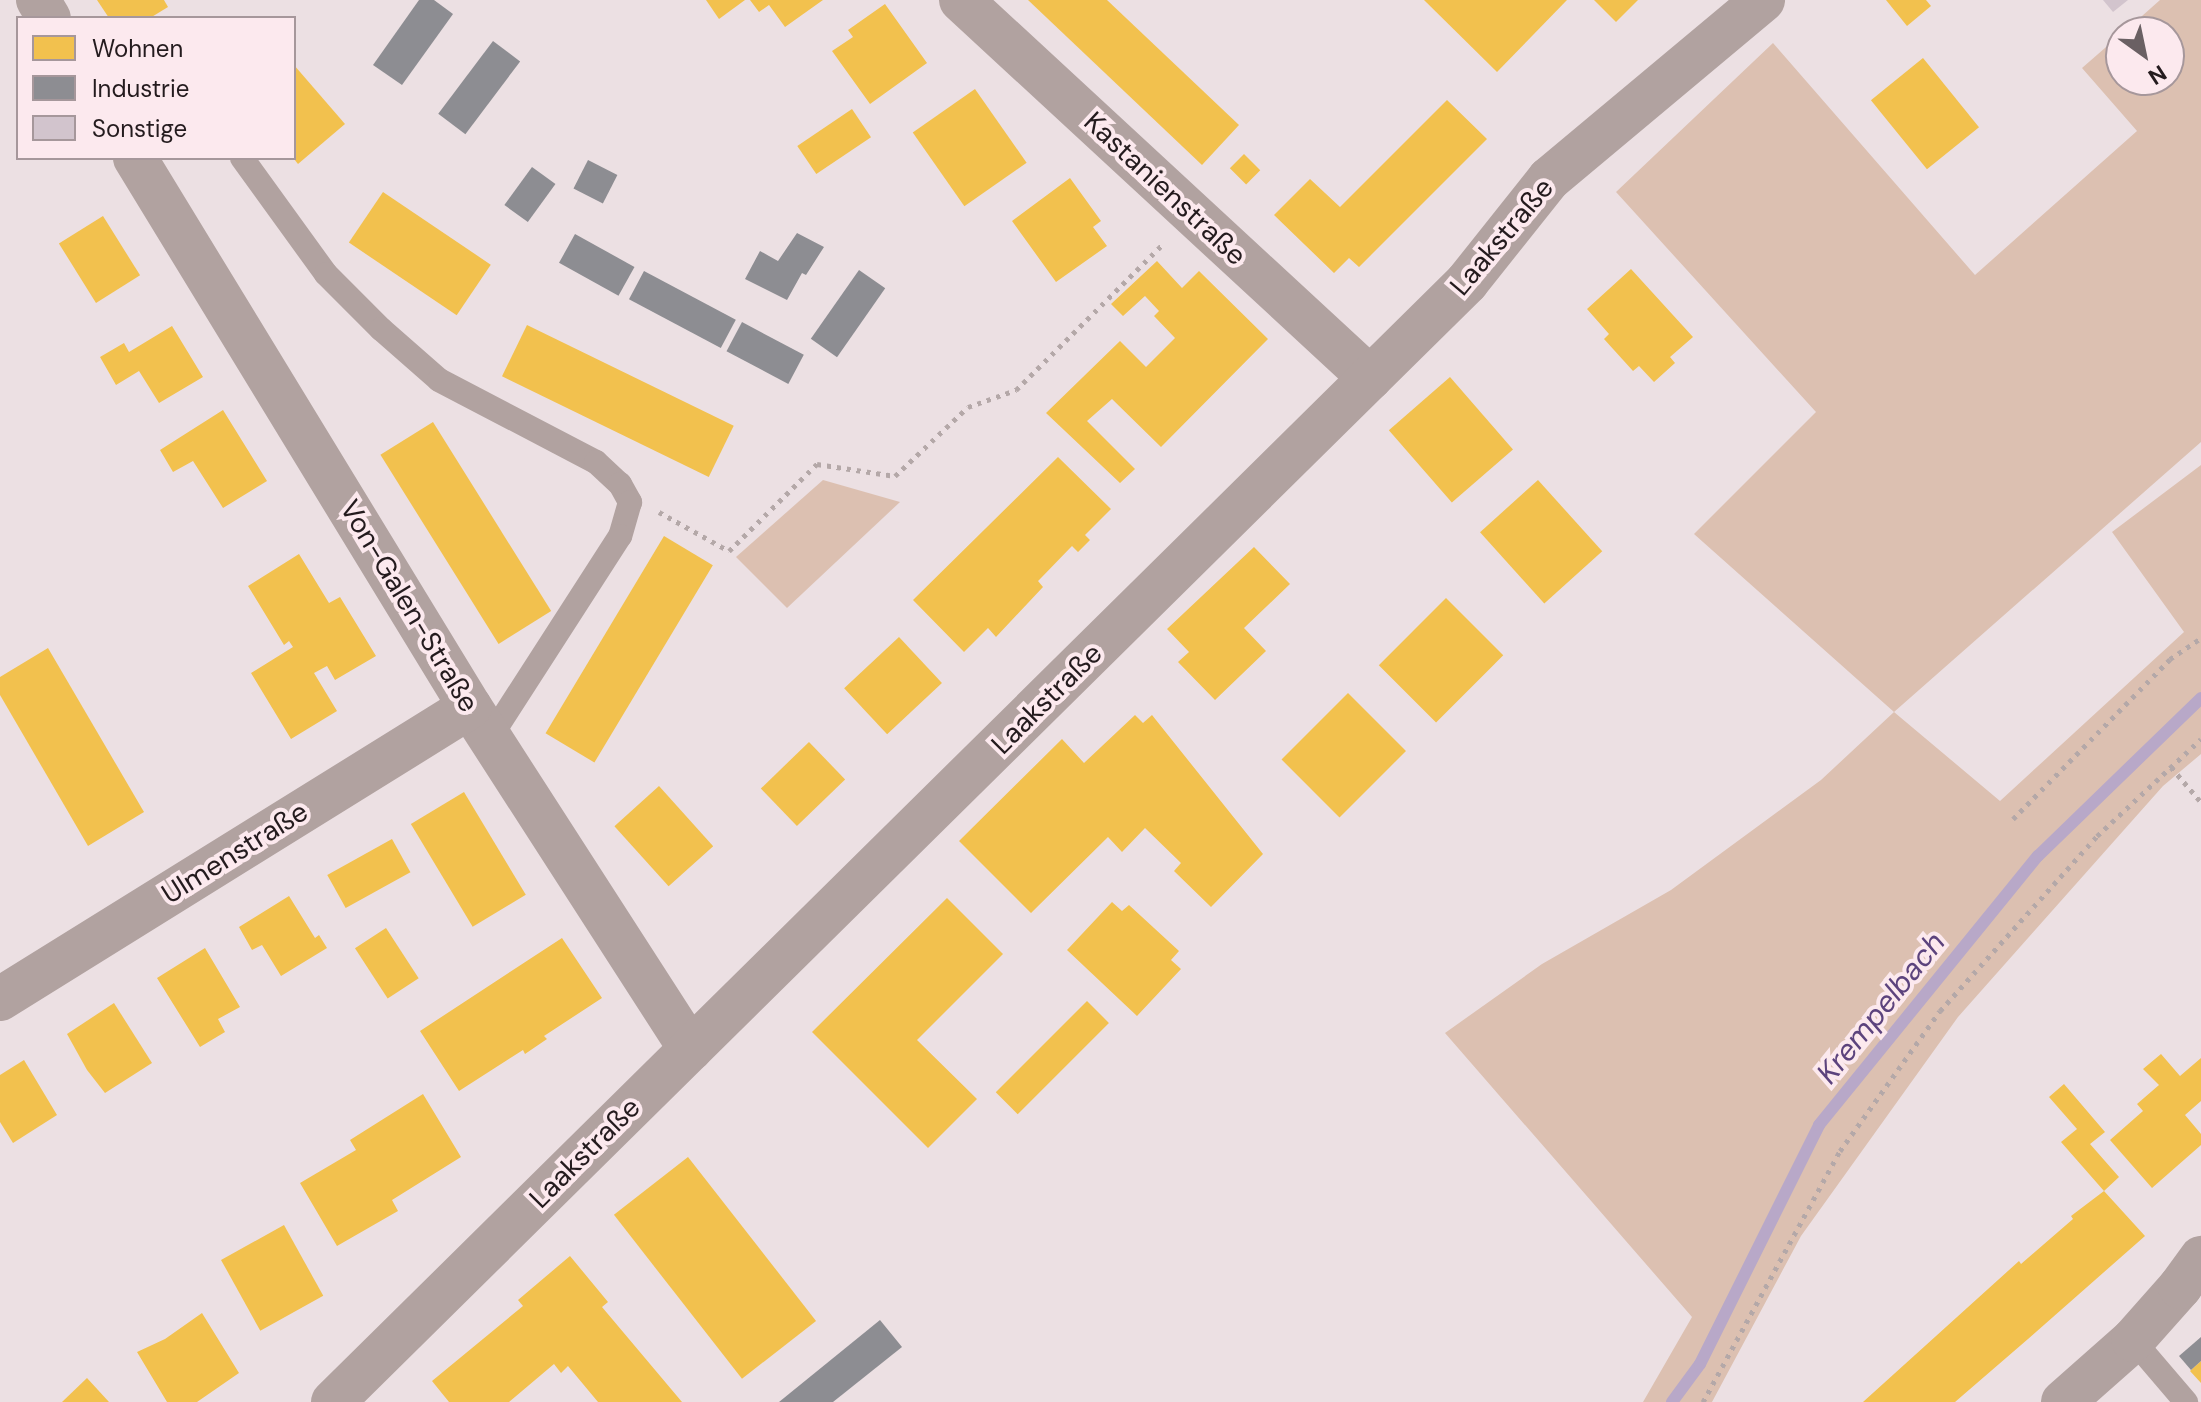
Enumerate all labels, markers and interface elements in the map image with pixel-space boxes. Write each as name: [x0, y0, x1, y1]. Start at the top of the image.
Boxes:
legend: [16, 16, 296, 160]
north arrow: [2105, 16, 2185, 96]
text: Wohnen: [92, 33, 183, 64]
text: N: [2143, 58, 2172, 91]
text: Industrie: [92, 73, 189, 104]
street label: Kastanienstraße: [1077, 105, 1253, 273]
text: Sonstige: [92, 113, 187, 144]
street label: Laakstraße: [1443, 172, 1561, 302]
street label: Von-Galen-Straße: [332, 494, 486, 718]
street label: Laakstraße: [985, 637, 1109, 761]
street label: Ulmenstraße: [156, 795, 314, 911]
water label: Krempelbach: [1809, 925, 1953, 1091]
street label: Laakstraße: [523, 1091, 647, 1215]

